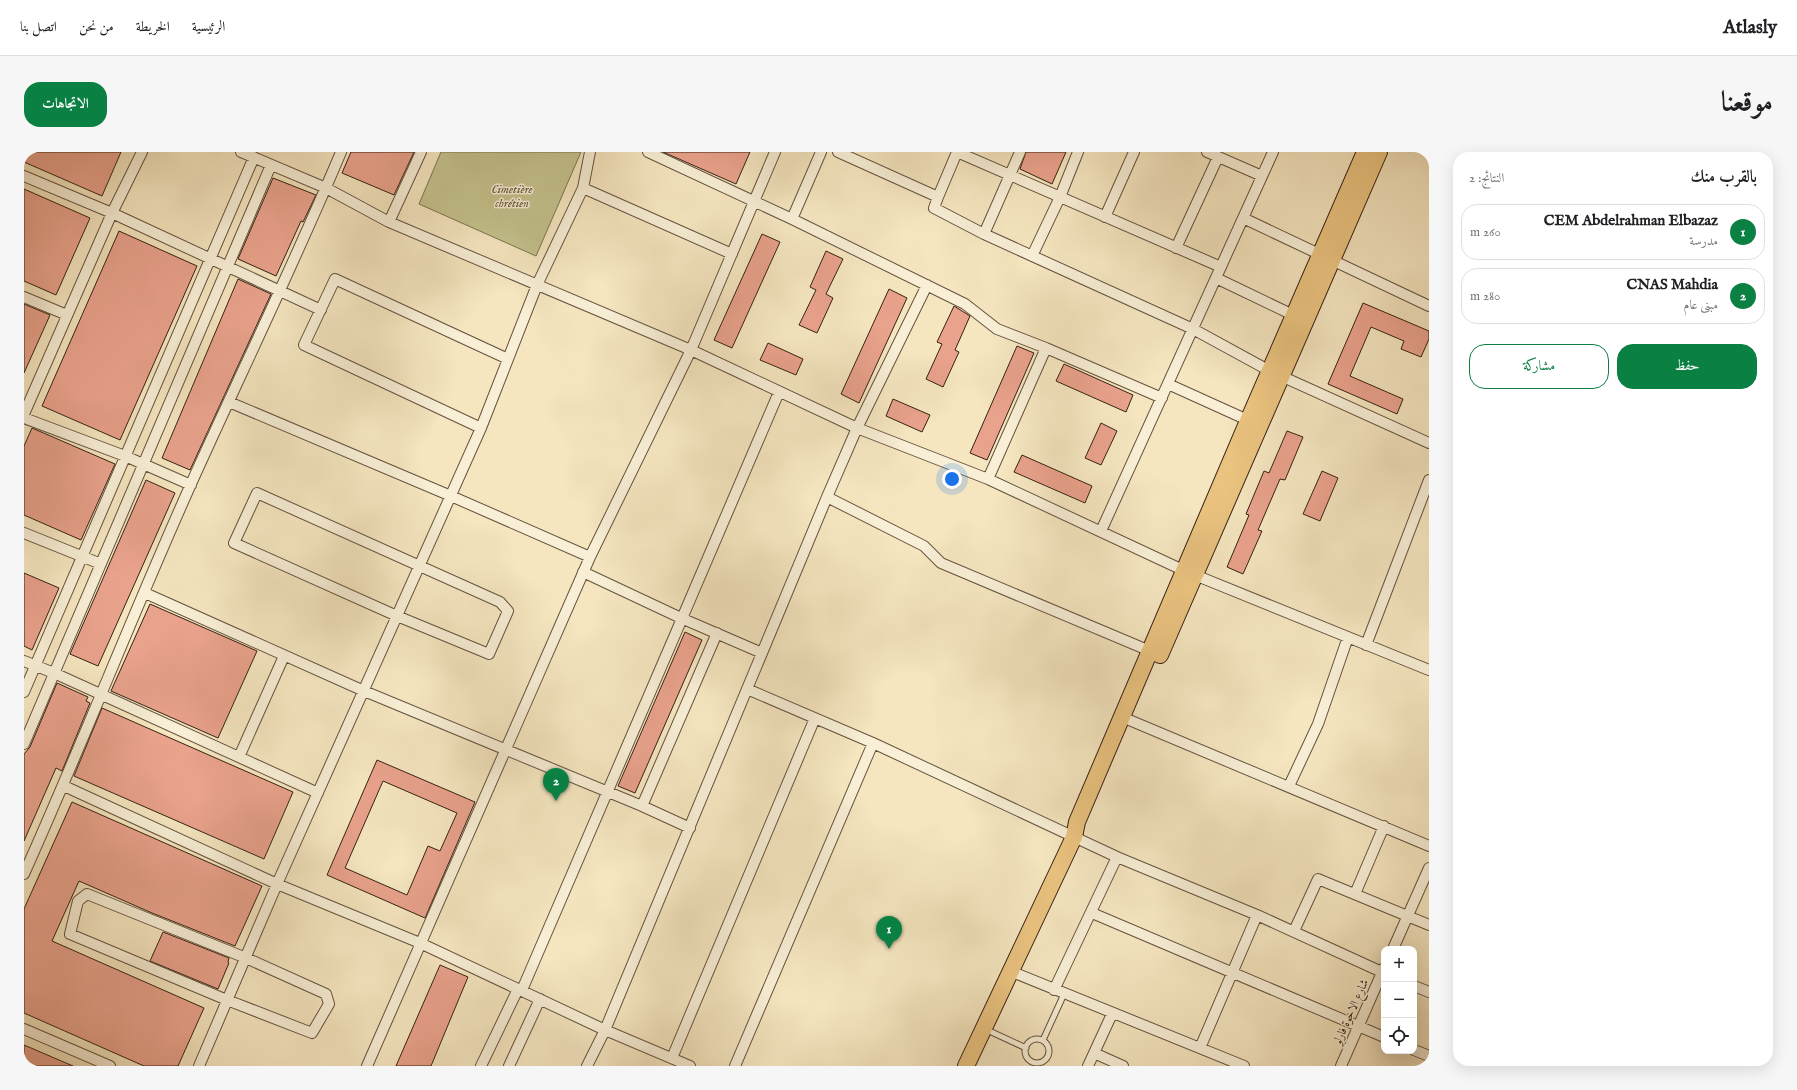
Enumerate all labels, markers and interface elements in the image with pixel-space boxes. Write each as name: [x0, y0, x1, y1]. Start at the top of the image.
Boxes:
text: Atlasly: [1723, 16, 1777, 40]
text: اتصل بنا: [20, 18, 57, 36]
text: من نحن: [79, 18, 114, 36]
text: الخريطة: [136, 18, 170, 36]
text: الرئيسية: [192, 18, 225, 36]
button: الاتجاهات: [24, 82, 107, 127]
text: موقعنا: [1721, 86, 1773, 121]
text: بالقرب منك: [1690, 167, 1757, 188]
text: النتائج: 2: [1469, 170, 1504, 187]
park label: Cimetière chrétien: [492, 182, 532, 211]
text: CEM Abdelrahman Elbazaz: [1544, 211, 1718, 230]
text: 260 m: [1470, 224, 1501, 241]
text: 1: [1741, 224, 1745, 241]
text: مدرسة: [1689, 233, 1718, 250]
text: CNAS Mahdia: [1626, 275, 1718, 294]
text: 280 m: [1470, 288, 1500, 305]
text: 2: [1740, 288, 1746, 305]
text: مبنى عام: [1684, 297, 1718, 314]
button: مشاركة: [1469, 344, 1609, 389]
button: حفظ: [1617, 344, 1757, 389]
your location: [942, 469, 962, 489]
pin: 2: [543, 768, 569, 801]
pin: 1: [876, 916, 902, 949]
map controls: [1381, 946, 1417, 1054]
button: +: [1381, 946, 1417, 982]
street label: شارع الاخوة فارلو: [1329, 977, 1375, 1049]
button: −: [1381, 982, 1417, 1018]
button: locate: [1381, 1018, 1417, 1054]

